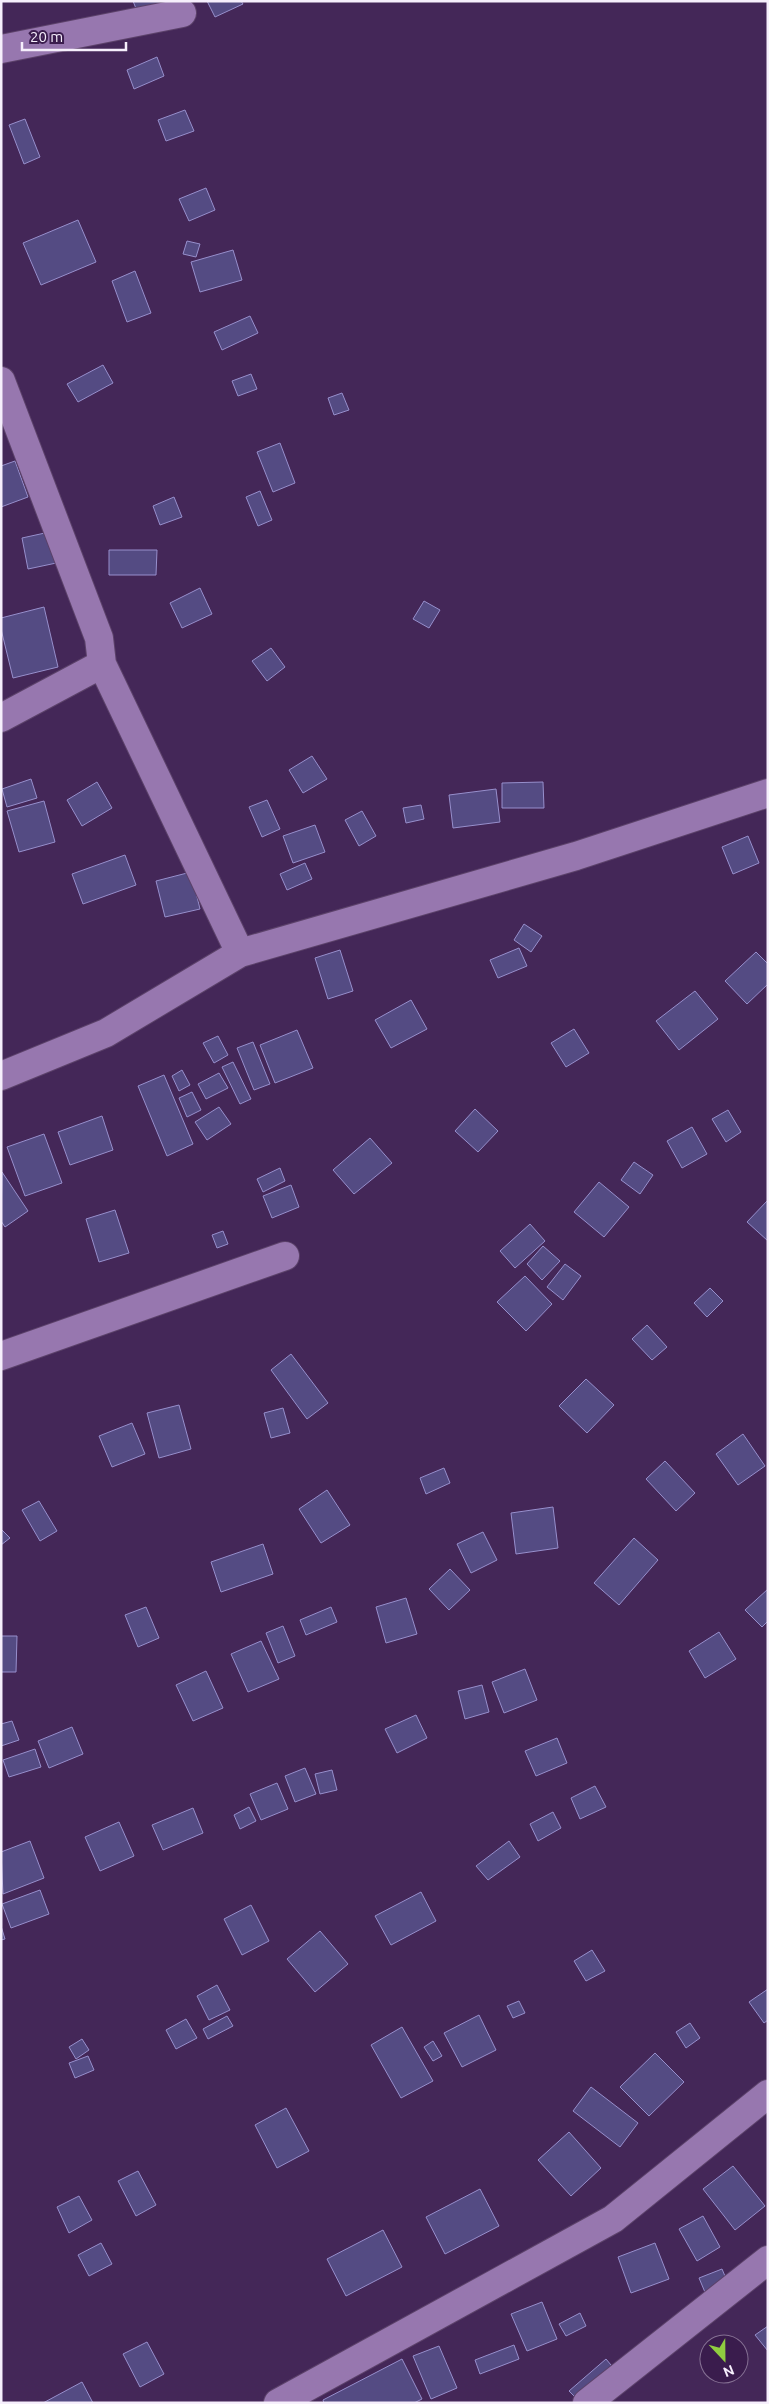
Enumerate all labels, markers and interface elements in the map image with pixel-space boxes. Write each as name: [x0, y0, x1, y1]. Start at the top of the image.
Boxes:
scale bar: [22, 20, 126, 52]
text: 20 m: [30, 28, 63, 45]
north arrow: [699, 2334, 749, 2384]
text: N: [721, 2362, 737, 2380]

